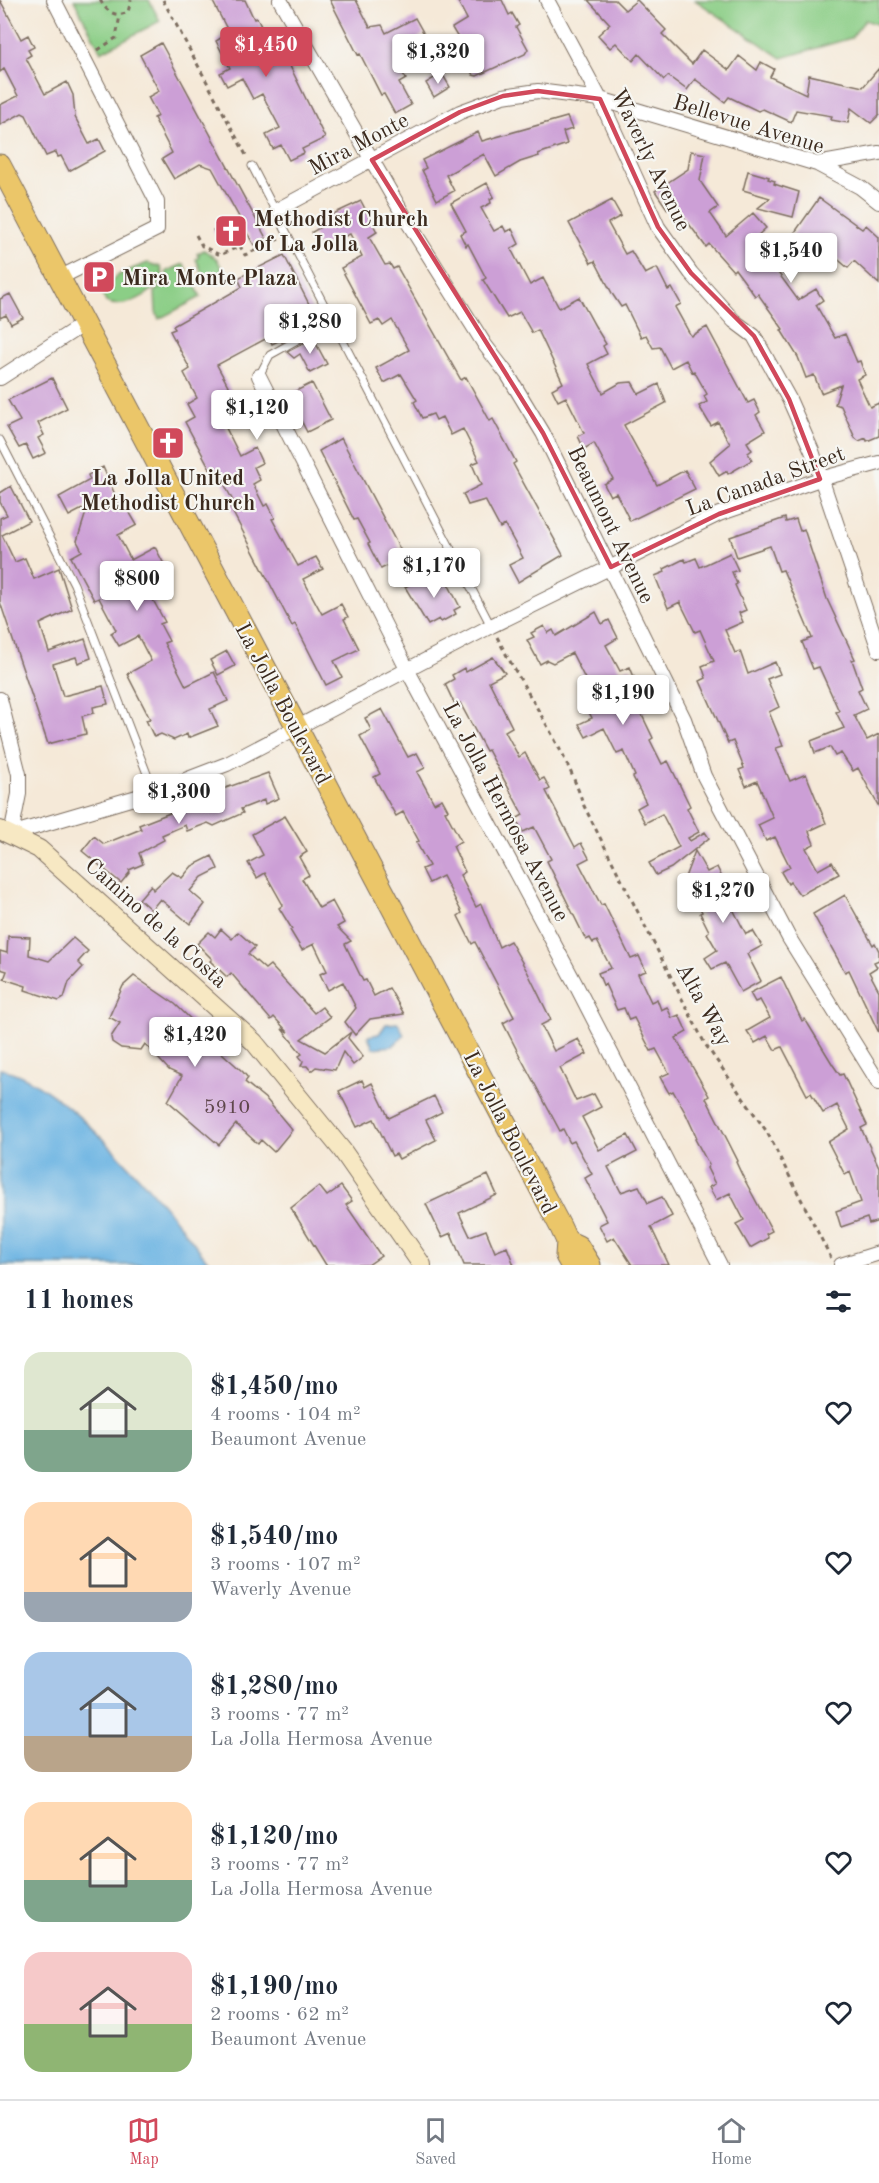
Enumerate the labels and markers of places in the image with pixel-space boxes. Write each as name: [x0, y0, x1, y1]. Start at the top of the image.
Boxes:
pin: $1,450: [217, 27, 315, 78]
pin: $1,320: [389, 34, 487, 85]
place label: Methodist Church of La Jolla: [254, 209, 428, 256]
church icon: Methodist Church of La Jolla: [213, 213, 249, 249]
pin: $1,540: [742, 233, 840, 284]
parking icon: Mira Monte Plaza: [81, 259, 117, 295]
place label: Mira Monte Plaza: [122, 268, 297, 290]
pin: $1,280: [261, 304, 359, 355]
pin: $1,120: [208, 390, 306, 441]
church icon: La Jolla United Methodist Church: [150, 425, 186, 461]
place label: La Jolla United Methodist Church: [81, 468, 255, 515]
pin: $1,170: [385, 548, 483, 599]
pin: $800: [101, 561, 173, 612]
pin: $1,190: [574, 675, 672, 726]
pin: $1,300: [130, 774, 228, 825]
pin: $1,270: [674, 873, 772, 924]
pin: $1,420: [146, 1017, 244, 1068]

